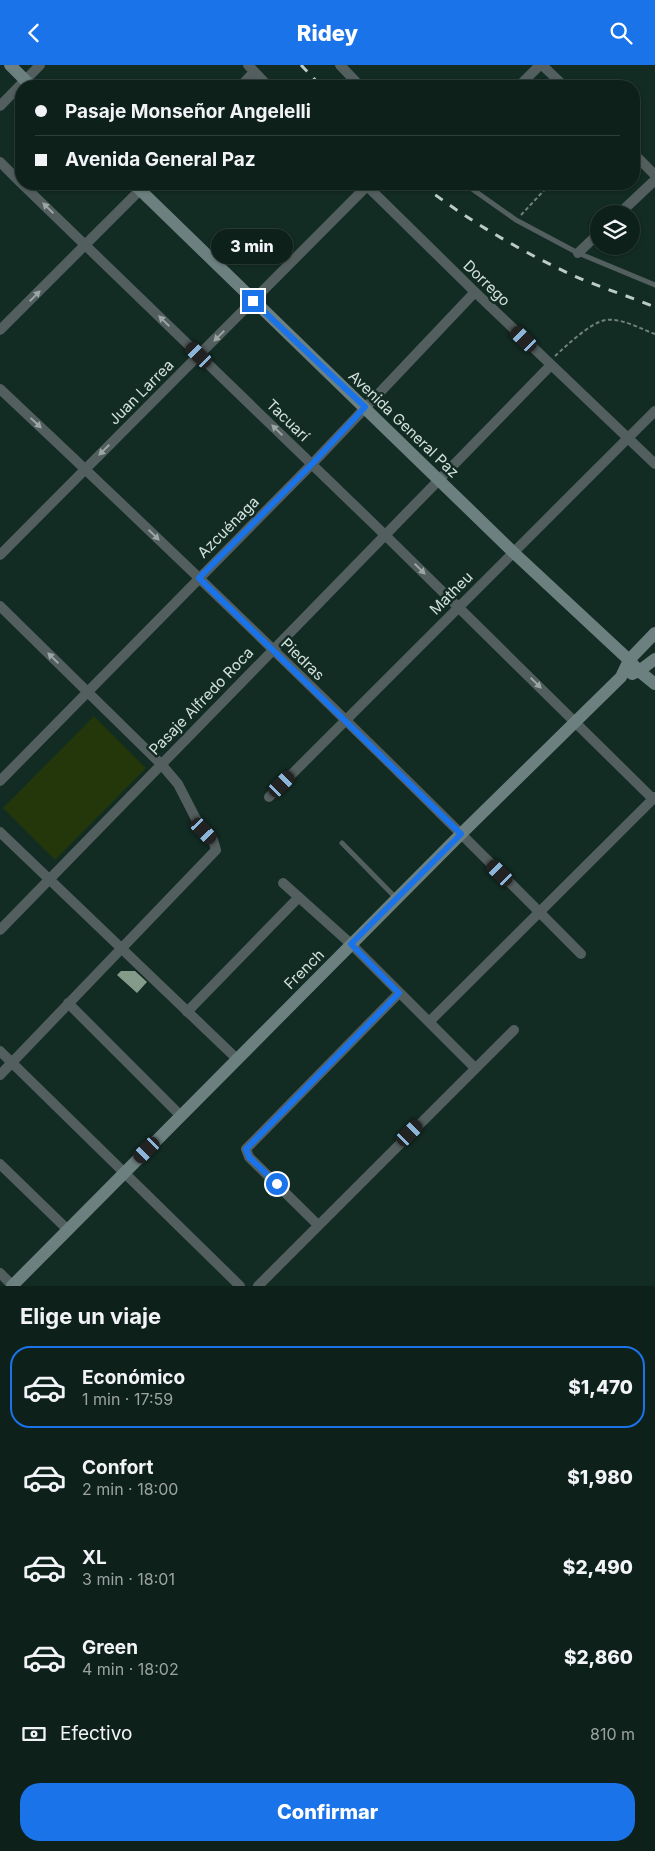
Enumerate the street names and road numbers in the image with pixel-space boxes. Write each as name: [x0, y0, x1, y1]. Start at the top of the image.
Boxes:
street label: Dorrego: [460, 256, 514, 310]
street label: Juan Larrea: [104, 355, 178, 429]
street label: Avenida General Paz: [345, 366, 463, 482]
street label: Tacuarí: [263, 395, 314, 445]
street label: Azcuénaga: [193, 492, 263, 562]
street label: Matheu: [425, 567, 477, 619]
street label: Piedras: [277, 634, 329, 684]
street label: Pasaje Alfredo Roca: [145, 643, 257, 759]
street label: French: [280, 945, 328, 993]

